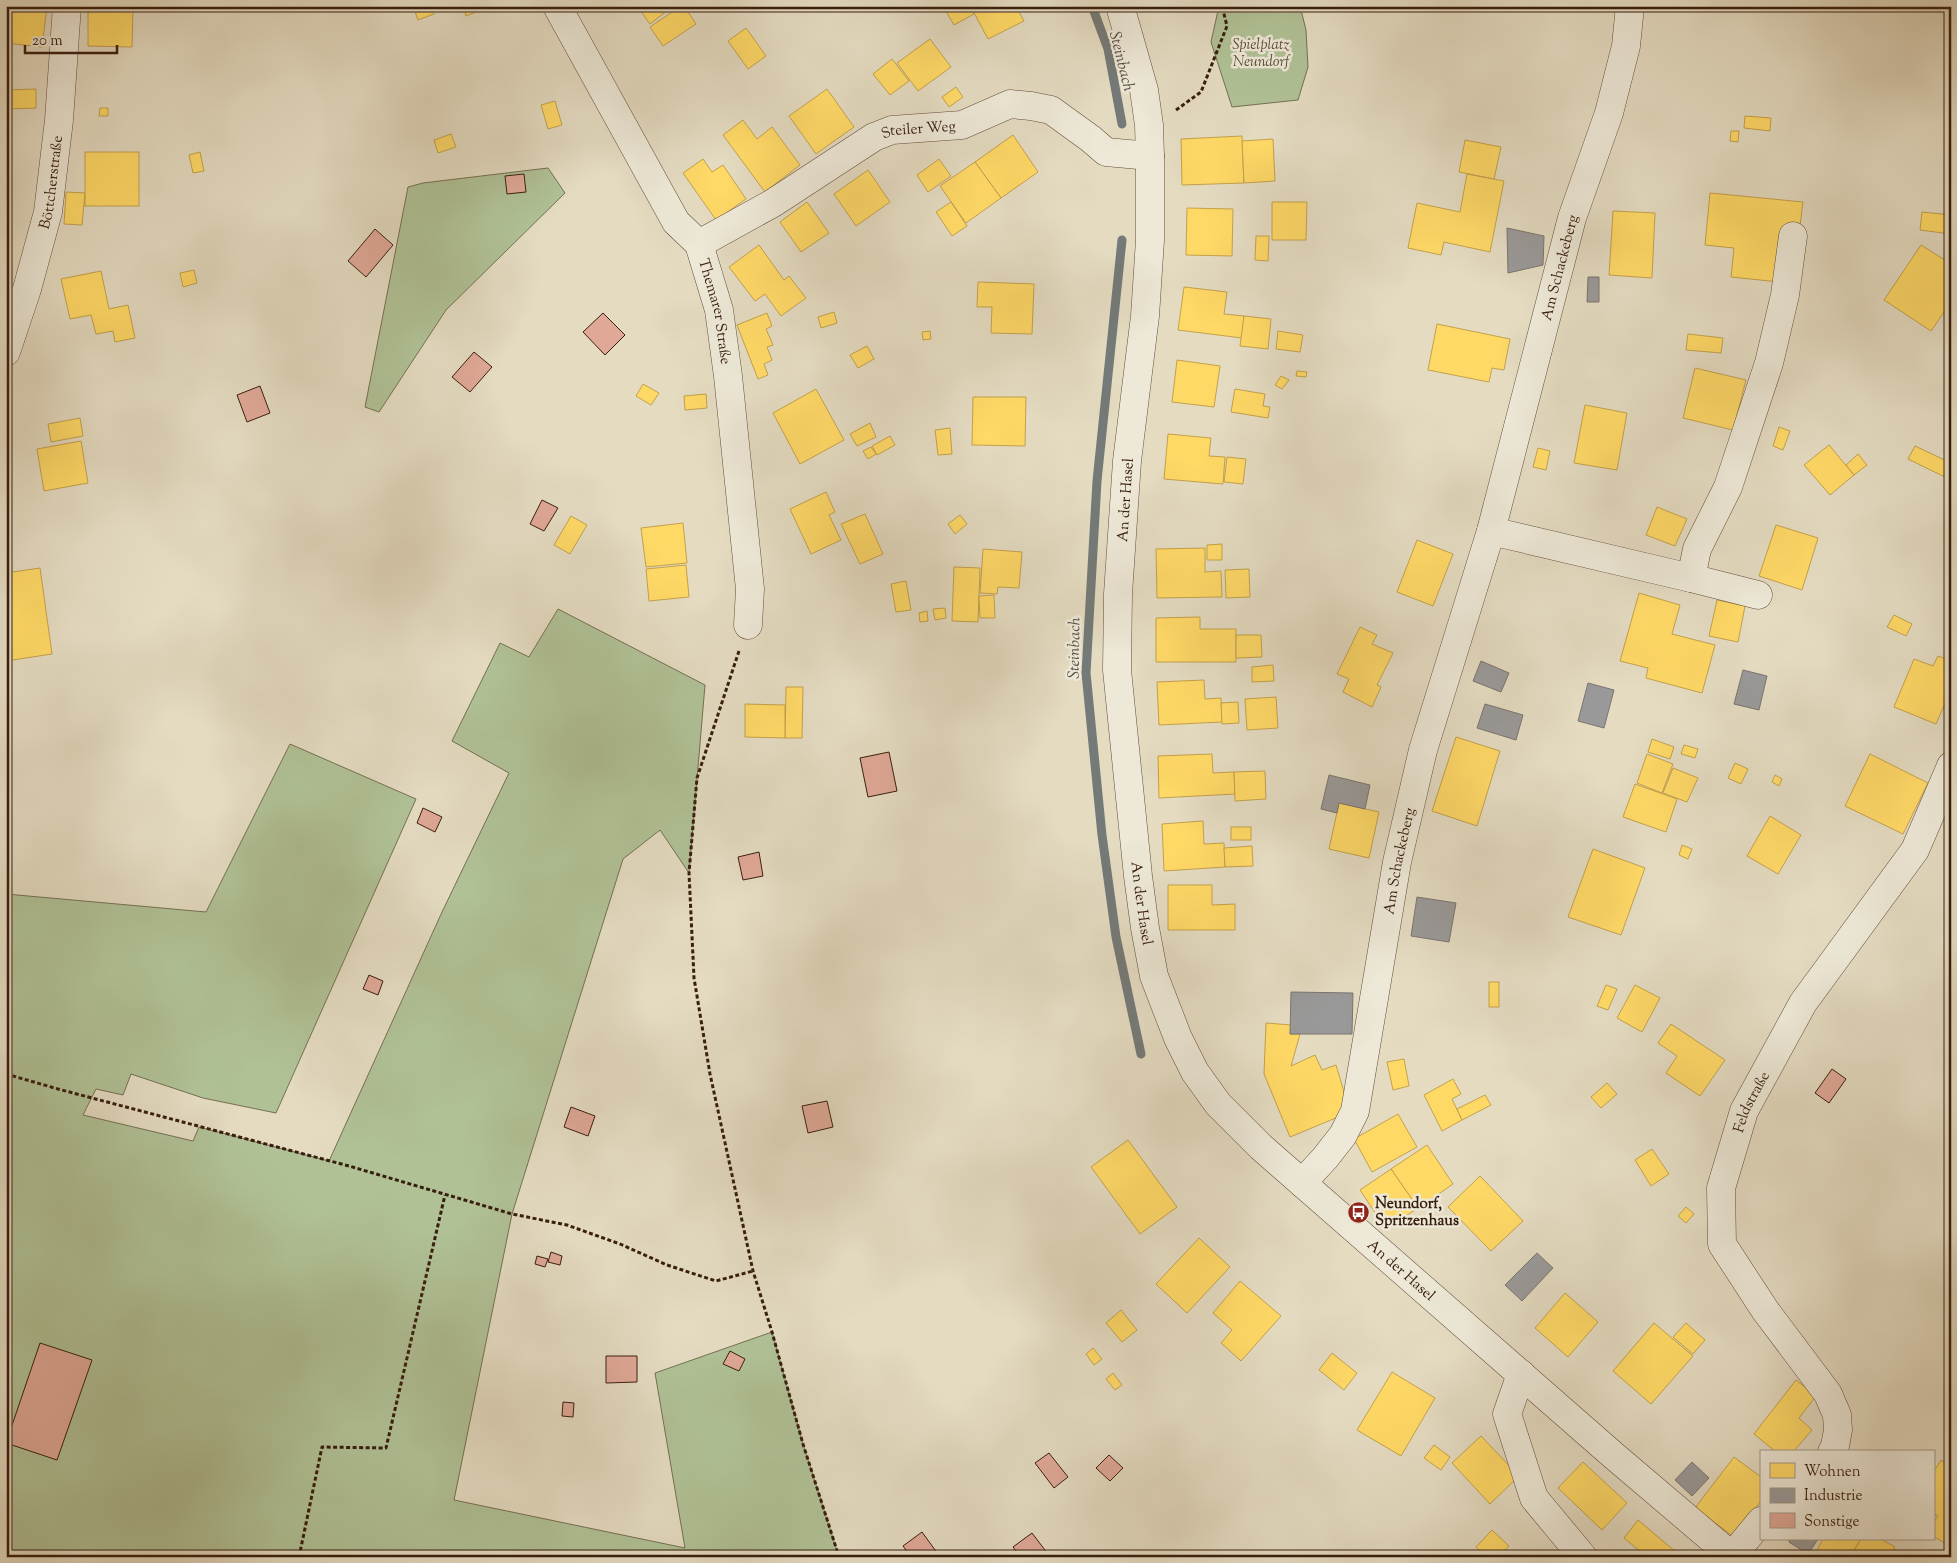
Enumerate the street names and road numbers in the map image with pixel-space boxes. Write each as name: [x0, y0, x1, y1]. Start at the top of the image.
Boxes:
street label: Steiler Weg: [879, 116, 957, 145]
street label: Böttcherstraße: [35, 134, 69, 232]
street label: Am Schackeberg: [1537, 213, 1584, 323]
street label: Themarer Straße: [692, 256, 735, 366]
street label: An der Hasel: [1113, 457, 1140, 543]
street label: Am Schackeberg: [1379, 806, 1421, 916]
street label: An der Hasel: [1125, 861, 1157, 947]
street label: Feldstraße: [1729, 1068, 1776, 1136]
street label: An der Hasel: [1362, 1235, 1439, 1307]

